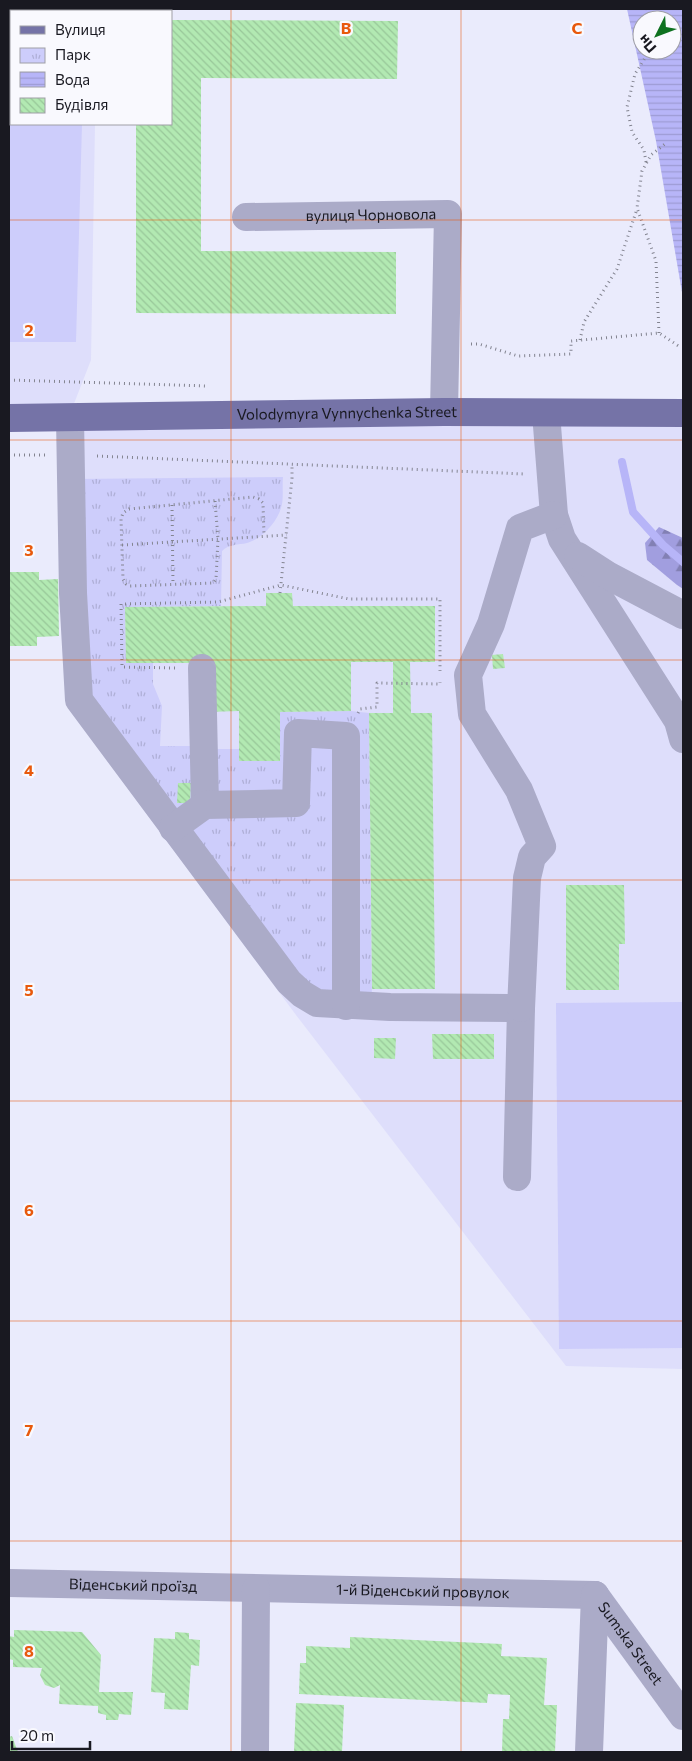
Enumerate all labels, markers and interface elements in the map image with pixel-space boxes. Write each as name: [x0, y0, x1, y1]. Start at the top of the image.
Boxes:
legend: [10, 10, 172, 125]
north arrow: [632, 10, 682, 60]
text: B: [341, 18, 352, 37]
text: C: [572, 18, 583, 37]
text: Вулиця: [55, 20, 106, 38]
text: Пн: [634, 31, 659, 57]
text: Парк: [55, 45, 91, 63]
text: Вода: [55, 70, 90, 88]
text: Будівля: [55, 95, 108, 113]
street label: вулиця Чорновола: [306, 204, 436, 224]
text: 2: [24, 320, 34, 339]
street label: Volodymyra Vynnychenka Street: [236, 402, 457, 423]
text: 3: [24, 540, 34, 559]
text: 4: [24, 760, 34, 779]
text: 5: [24, 980, 34, 999]
text: 6: [24, 1200, 34, 1219]
text: 7: [25, 1420, 34, 1439]
street label: Віденський проїзд: [69, 1574, 198, 1595]
street label: 1-й Віденський провулок: [336, 1580, 510, 1601]
street label: Sumska Street: [595, 1598, 667, 1688]
text: 8: [24, 1641, 34, 1660]
scale bar: [12, 1718, 90, 1750]
text: 20 m: [20, 1726, 54, 1744]

